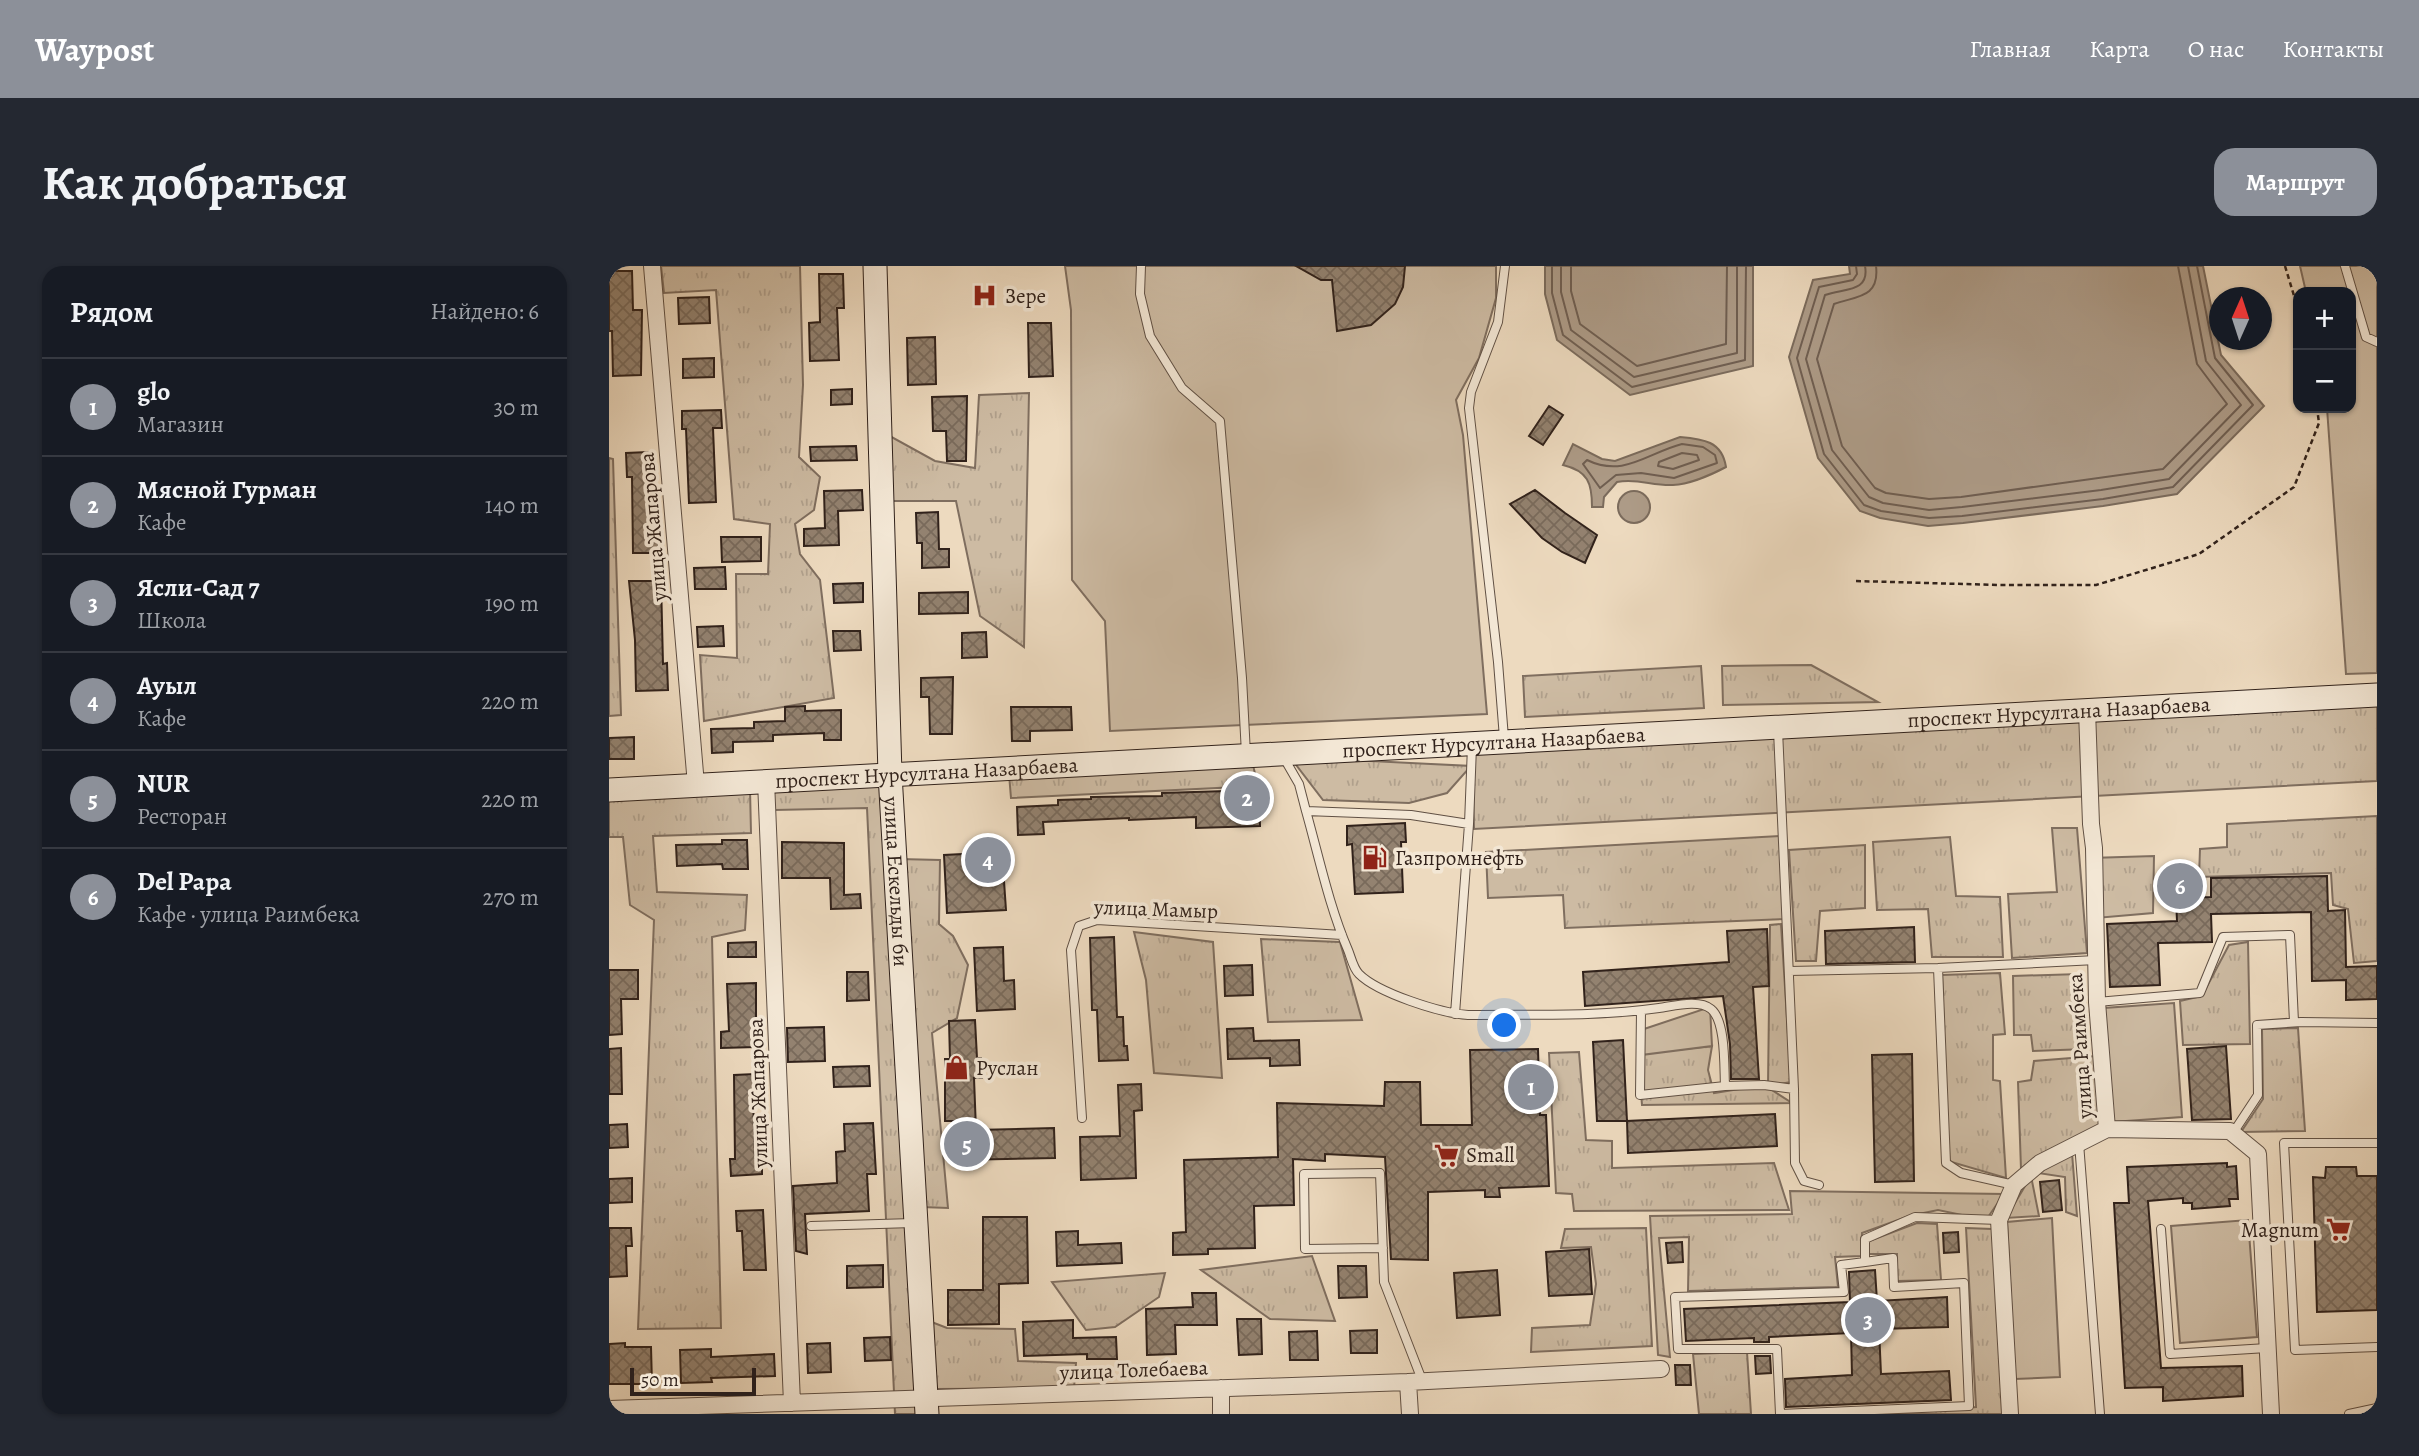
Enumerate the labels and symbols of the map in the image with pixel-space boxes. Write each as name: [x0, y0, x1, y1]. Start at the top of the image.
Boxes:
hospital icon: Зере: [971, 282, 999, 310]
place label: Зере: [1005, 282, 1046, 310]
north arrow: [2209, 287, 2272, 350]
street label: улица Жапарова: [633, 451, 674, 604]
street label: проспект Нурсултана Назарбаева: [1907, 690, 2211, 734]
street label: проспект Нурсултана Назарбаева: [1341, 720, 1646, 765]
street label: проспект Нурсултана Назарбаева: [774, 751, 1079, 795]
pin: 2: [1224, 772, 1270, 824]
street label: улица Ескельды би: [877, 795, 915, 967]
pin: 4: [965, 834, 1011, 886]
fuel station icon: Газпромнефть: [1361, 844, 1389, 872]
place label: Газпромнефть: [1395, 844, 1524, 872]
pin: 6: [2157, 860, 2203, 912]
street label: улица Мамыр: [1092, 893, 1219, 925]
street label: улица Раимбека: [2061, 972, 2099, 1121]
your location: [1487, 1008, 1521, 1042]
street label: улица Жапарова: [741, 1018, 775, 1169]
shop icon: Руслан: [942, 1054, 970, 1082]
place label: Руслан: [976, 1054, 1038, 1082]
pin: 1: [1508, 1061, 1554, 1113]
pin: 5: [944, 1118, 990, 1170]
supermarket icon: Small: [1432, 1141, 1460, 1169]
place label: Small: [1466, 1141, 1514, 1169]
place label: Magnum: [2241, 1216, 2319, 1244]
supermarket icon: Magnum: [2325, 1216, 2353, 1244]
pin: 3: [1845, 1294, 1891, 1346]
street label: улица Толебаева: [1058, 1353, 1209, 1387]
scale bar: [630, 1365, 756, 1397]

